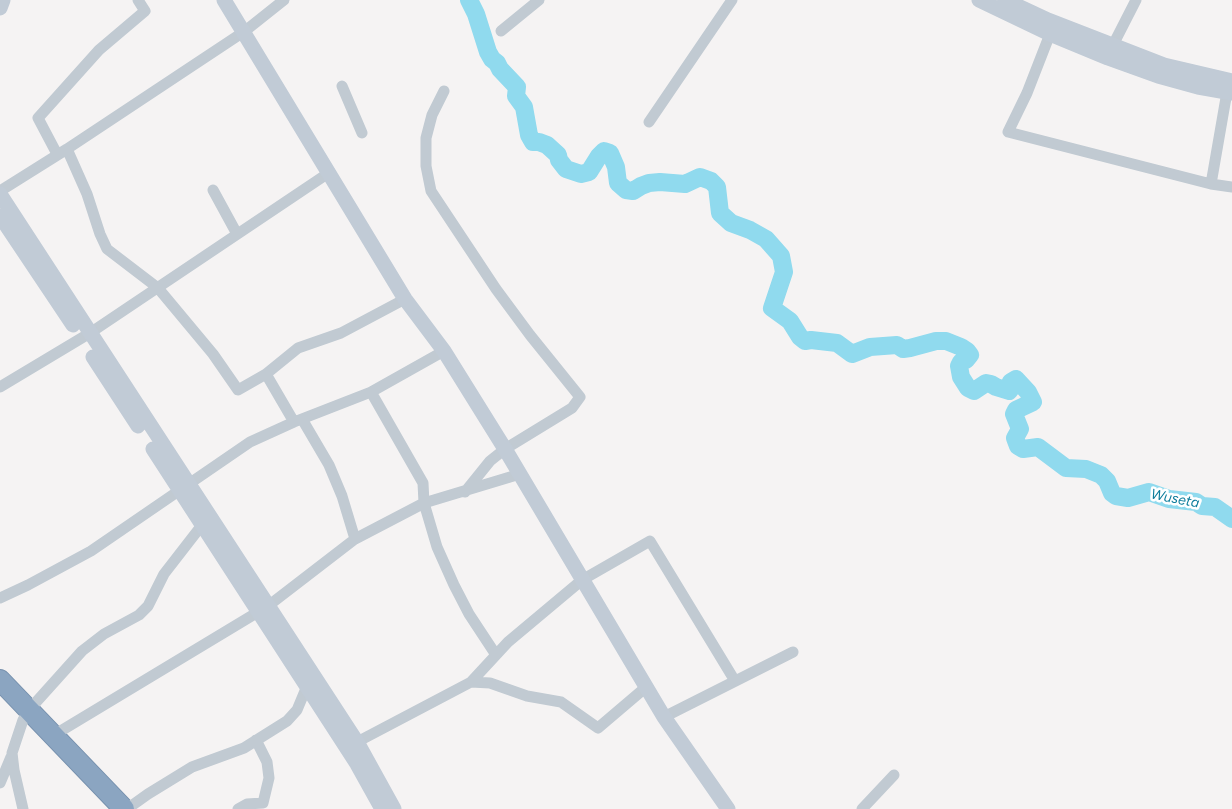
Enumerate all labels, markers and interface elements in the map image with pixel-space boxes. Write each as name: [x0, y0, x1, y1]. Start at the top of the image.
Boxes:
water label: Wuseta: [1149, 486, 1201, 512]

